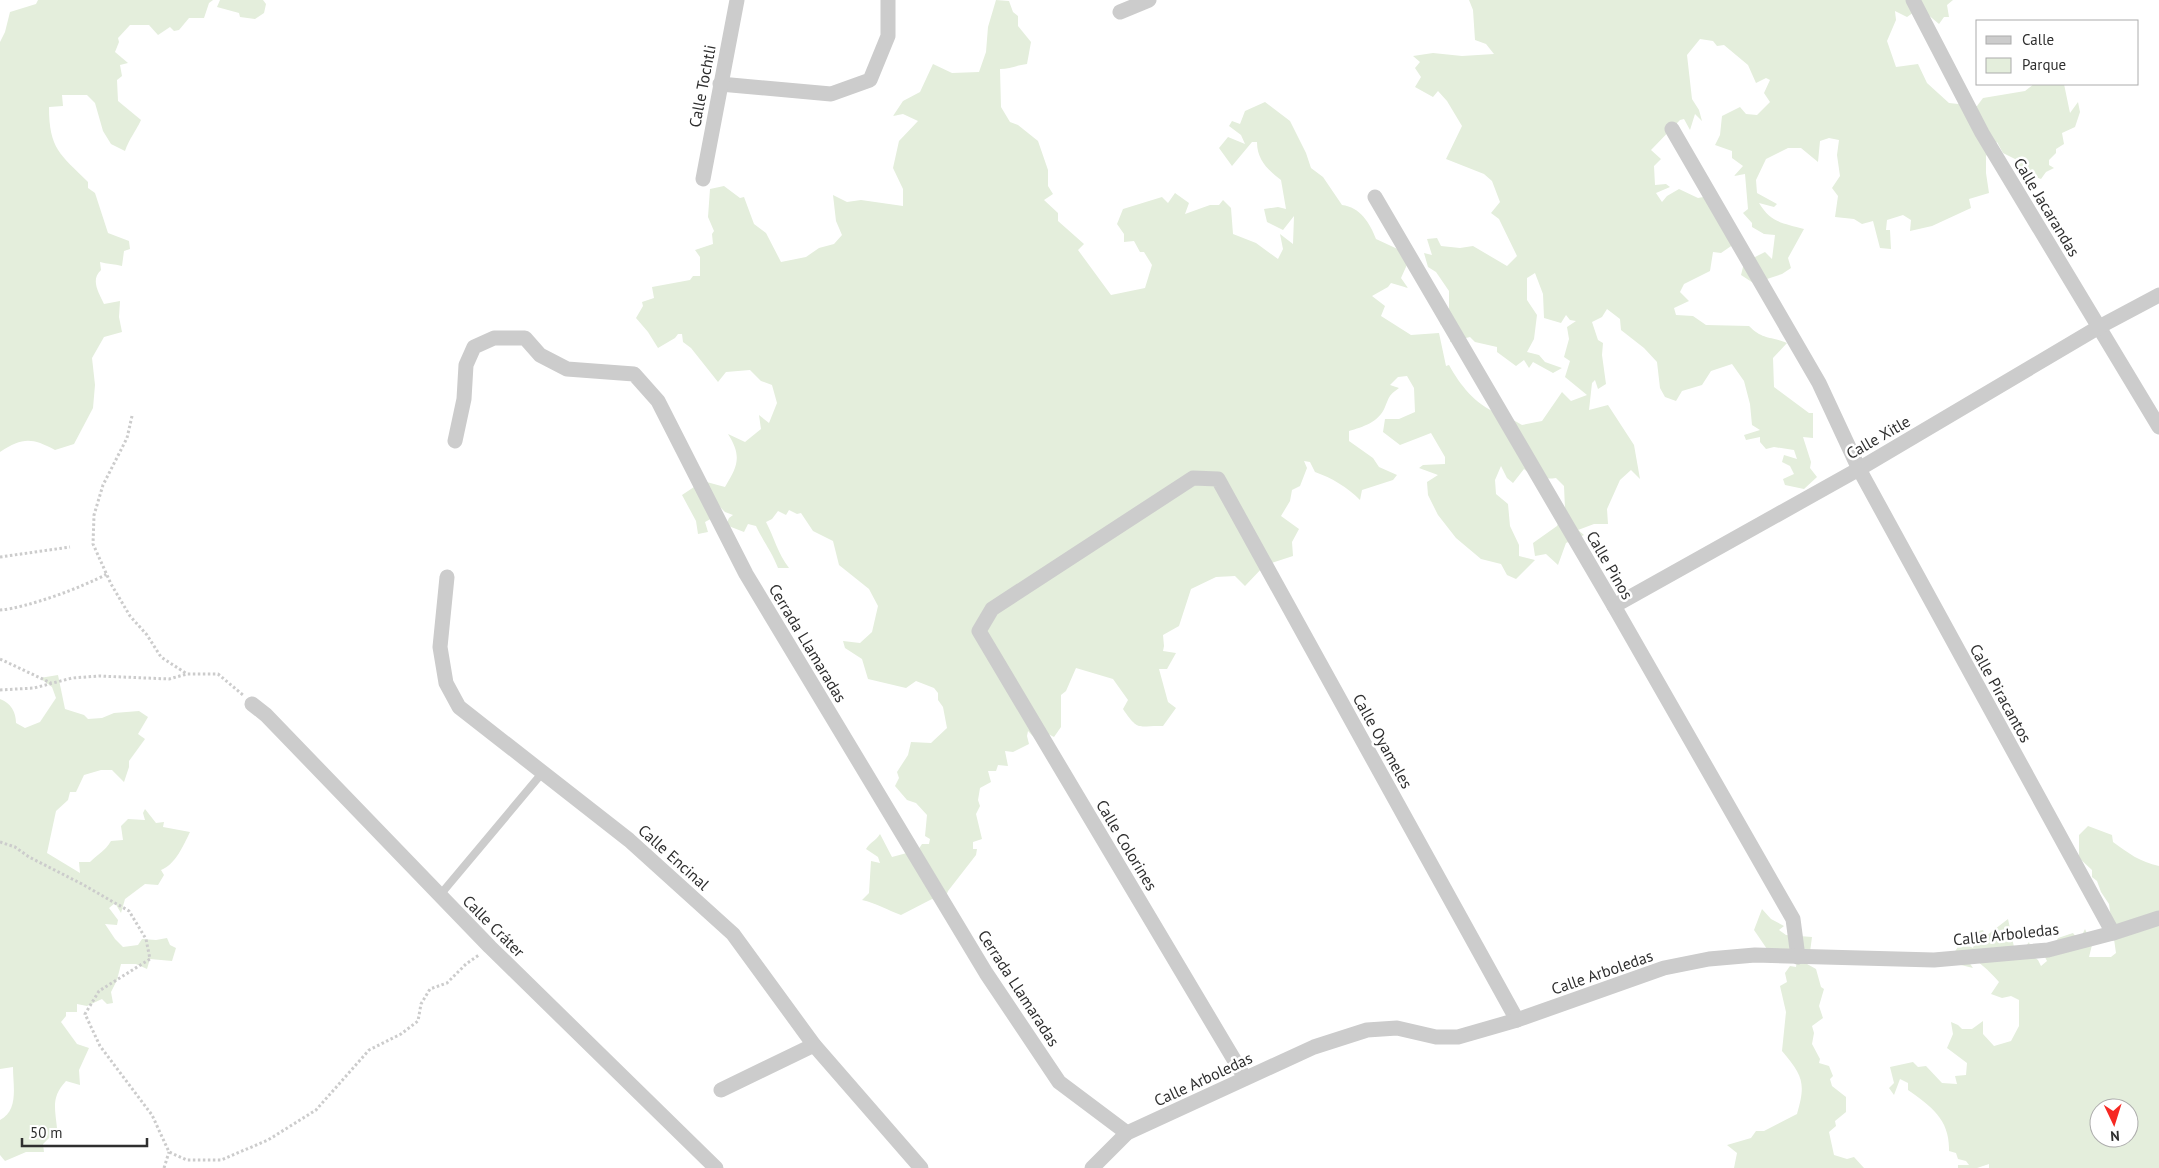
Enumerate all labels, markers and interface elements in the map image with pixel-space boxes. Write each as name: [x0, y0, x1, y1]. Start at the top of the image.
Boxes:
legend: [1976, 20, 2139, 85]
text: Calle: [2022, 30, 2054, 49]
street label: Calle Tochtli: [684, 43, 720, 129]
text: Parque: [2022, 55, 2066, 74]
street label: Calle Jacarandas: [2010, 154, 2084, 260]
street label: Calle Xitle: [1842, 411, 1914, 463]
street label: Calle Pinos: [1582, 527, 1638, 603]
street label: Cerrada Llamaradas: [765, 580, 851, 706]
street label: Calle Piracantos: [1966, 640, 2036, 746]
street label: Calle Oyameles: [1349, 690, 1417, 792]
street label: Calle Colorines: [1092, 796, 1162, 894]
street label: Calle Encinal: [634, 820, 714, 894]
street label: Calle Cráter: [459, 891, 530, 962]
street label: Calle Arboledas: [1952, 918, 2060, 949]
street label: Cerrada Llamaradas: [974, 926, 1064, 1050]
street label: Calle Arboledas: [1549, 945, 1656, 999]
street label: Calle Arboledas: [1151, 1047, 1256, 1110]
north arrow: [2089, 1098, 2139, 1148]
scale bar: [22, 1116, 148, 1148]
text: 50 m: [30, 1123, 63, 1142]
text: N: [2110, 1127, 2120, 1145]

